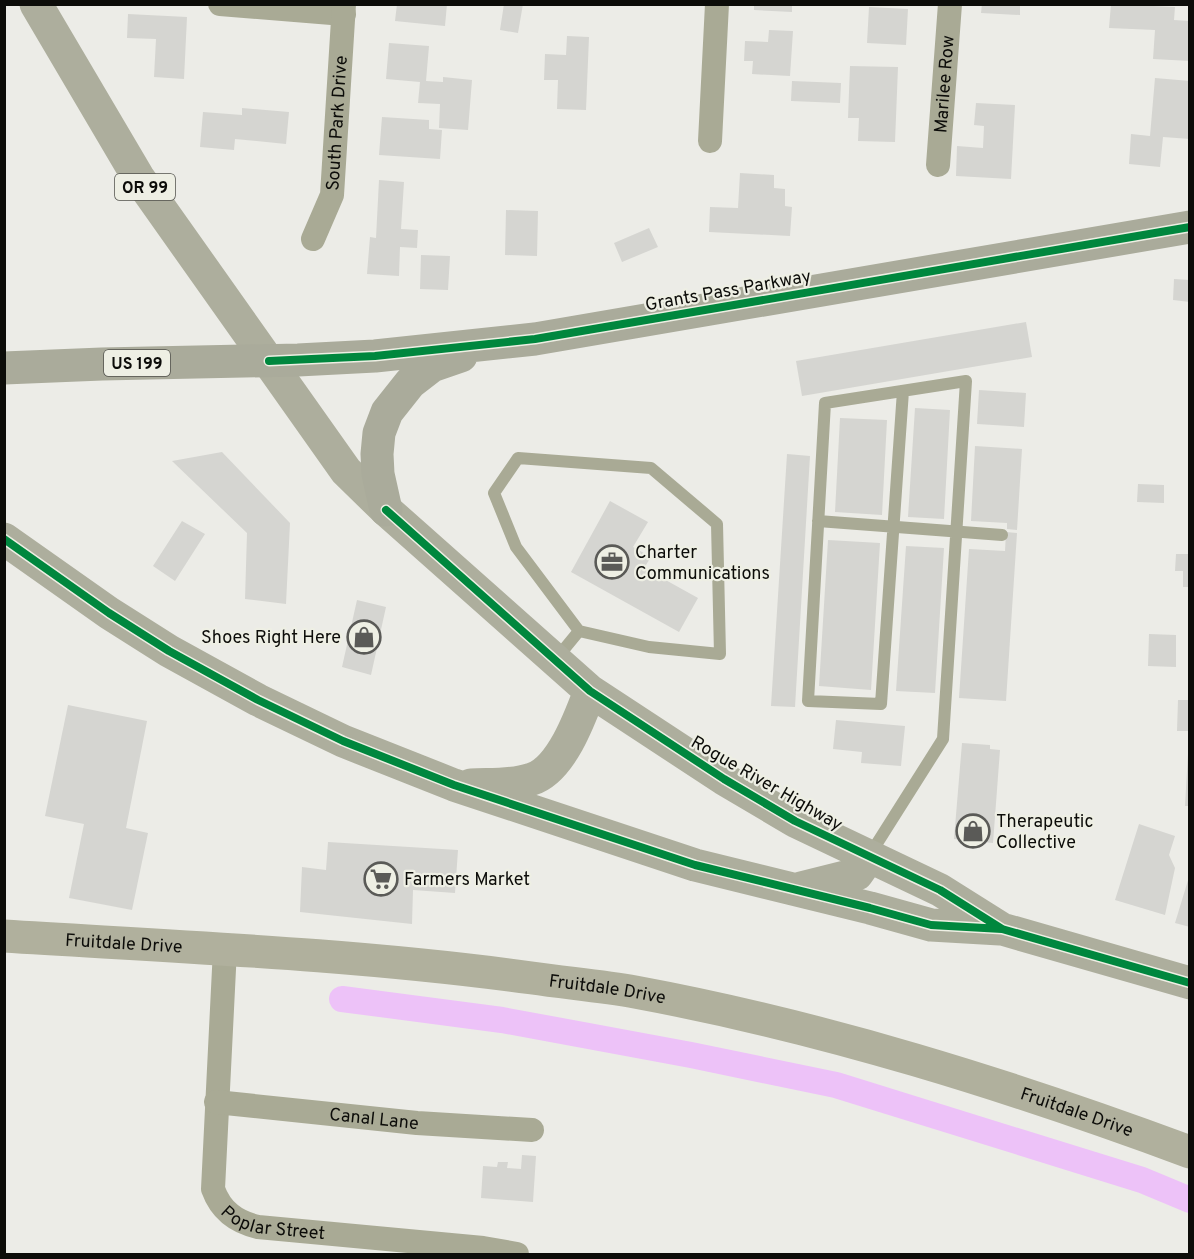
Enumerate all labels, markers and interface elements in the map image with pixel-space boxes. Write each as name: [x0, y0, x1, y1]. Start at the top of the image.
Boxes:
street label: Marilee Row: [930, 34, 961, 134]
street label: South Park Drive: [322, 55, 354, 192]
road number: OR 99: [115, 174, 175, 200]
street label: Grants Pass Parkway: [644, 266, 813, 317]
road number: US 199: [104, 350, 170, 376]
place label: Charter Communications: [635, 542, 770, 586]
office icon: Charter Communications: [594, 544, 630, 580]
shop icon: Shoes Right Here: [346, 619, 382, 655]
place label: Shoes Right Here: [201, 627, 341, 650]
street label: Rogue River Highway: [686, 731, 846, 837]
place label: Therapeutic Collective: [996, 811, 1093, 855]
shop icon: Therapeutic Collective: [955, 813, 991, 849]
supermarket icon: Farmers Market: [363, 861, 399, 897]
place label: Farmers Market: [404, 869, 530, 892]
street label: Fruitdale Drive: [64, 930, 183, 960]
street label: Fruitdale Drive: [547, 970, 668, 1011]
street label: Fruitdale Drive: [1017, 1083, 1136, 1143]
street label: Canal Lane: [328, 1104, 420, 1136]
street label: Poplar Street: [215, 1201, 326, 1246]

